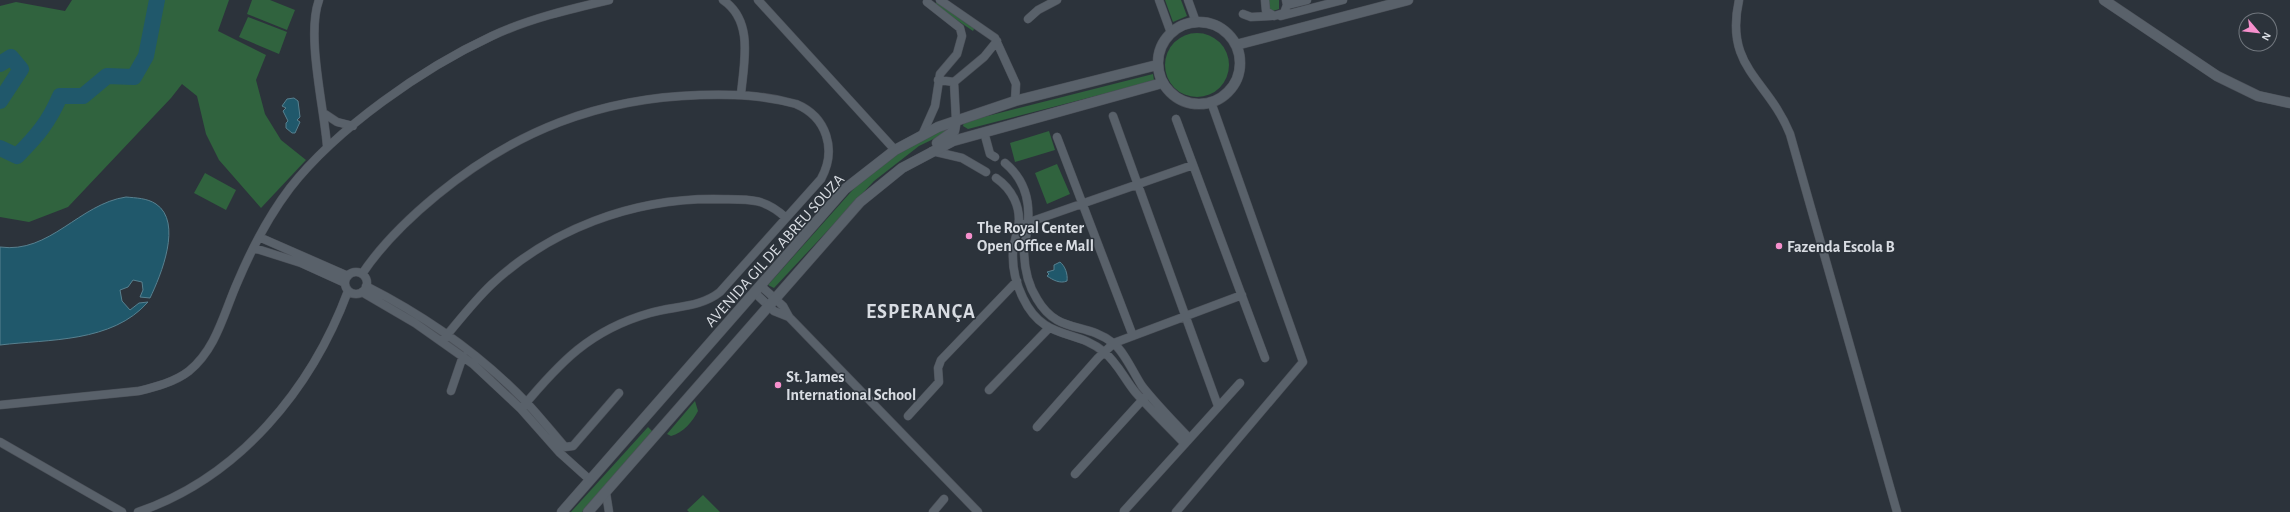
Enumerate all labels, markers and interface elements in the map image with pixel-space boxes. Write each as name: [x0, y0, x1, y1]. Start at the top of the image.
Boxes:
north arrow: [2238, 12, 2278, 52]
text: N: [2260, 30, 2273, 42]
street label: AVENIDA GIL DE ABREU SOUZA: [702, 171, 847, 330]
place label: The Royal Center Open Office e Mall: [977, 220, 1094, 254]
marker: The Royal Center Open Office e Mall: [964, 231, 974, 241]
place label: Fazenda Escola B: [1787, 239, 1895, 255]
marker: Fazenda Escola B: [1774, 241, 1784, 251]
district label: ESPERANÇA: [866, 302, 976, 322]
place label: St. James International School: [786, 369, 916, 403]
marker: St. James International School: [773, 380, 783, 390]

